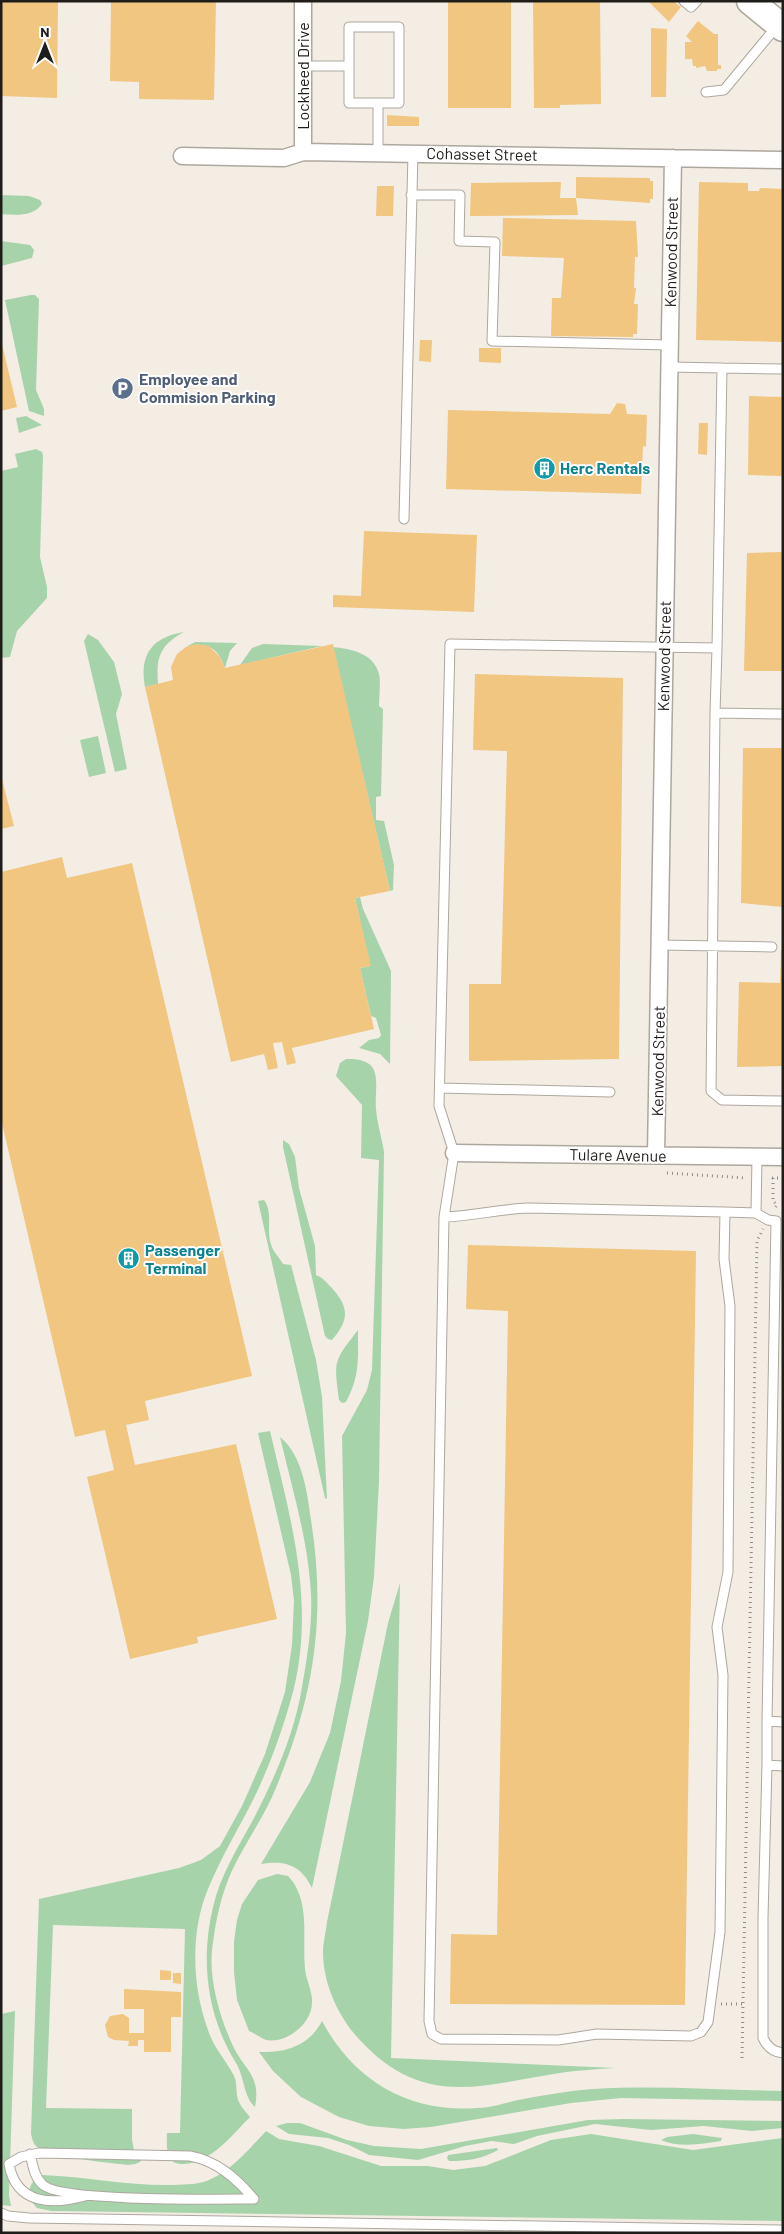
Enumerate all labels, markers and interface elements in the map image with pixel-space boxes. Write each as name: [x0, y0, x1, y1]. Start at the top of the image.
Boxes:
north arrow: [20, 20, 70, 70]
street label: Lockheed Drive: [293, 22, 312, 130]
text: N: [40, 23, 50, 40]
street label: Cohasset Street: [426, 143, 538, 164]
street label: Kenwood Street: [660, 196, 681, 308]
place label: Employee and Commision Parking: [139, 369, 276, 406]
parking icon: Employee and Commision Parking: [111, 376, 135, 400]
building icon: Herc Rentals: [532, 456, 556, 480]
place label: Herc Rentals: [560, 458, 650, 477]
street label: Kenwood Street: [653, 600, 674, 712]
street label: Kenwood Street: [647, 1005, 668, 1117]
street label: Tulare Avenue: [569, 1144, 667, 1165]
place label: Passenger Terminal: [145, 1240, 220, 1277]
building icon: Passenger Terminal: [117, 1247, 141, 1271]

